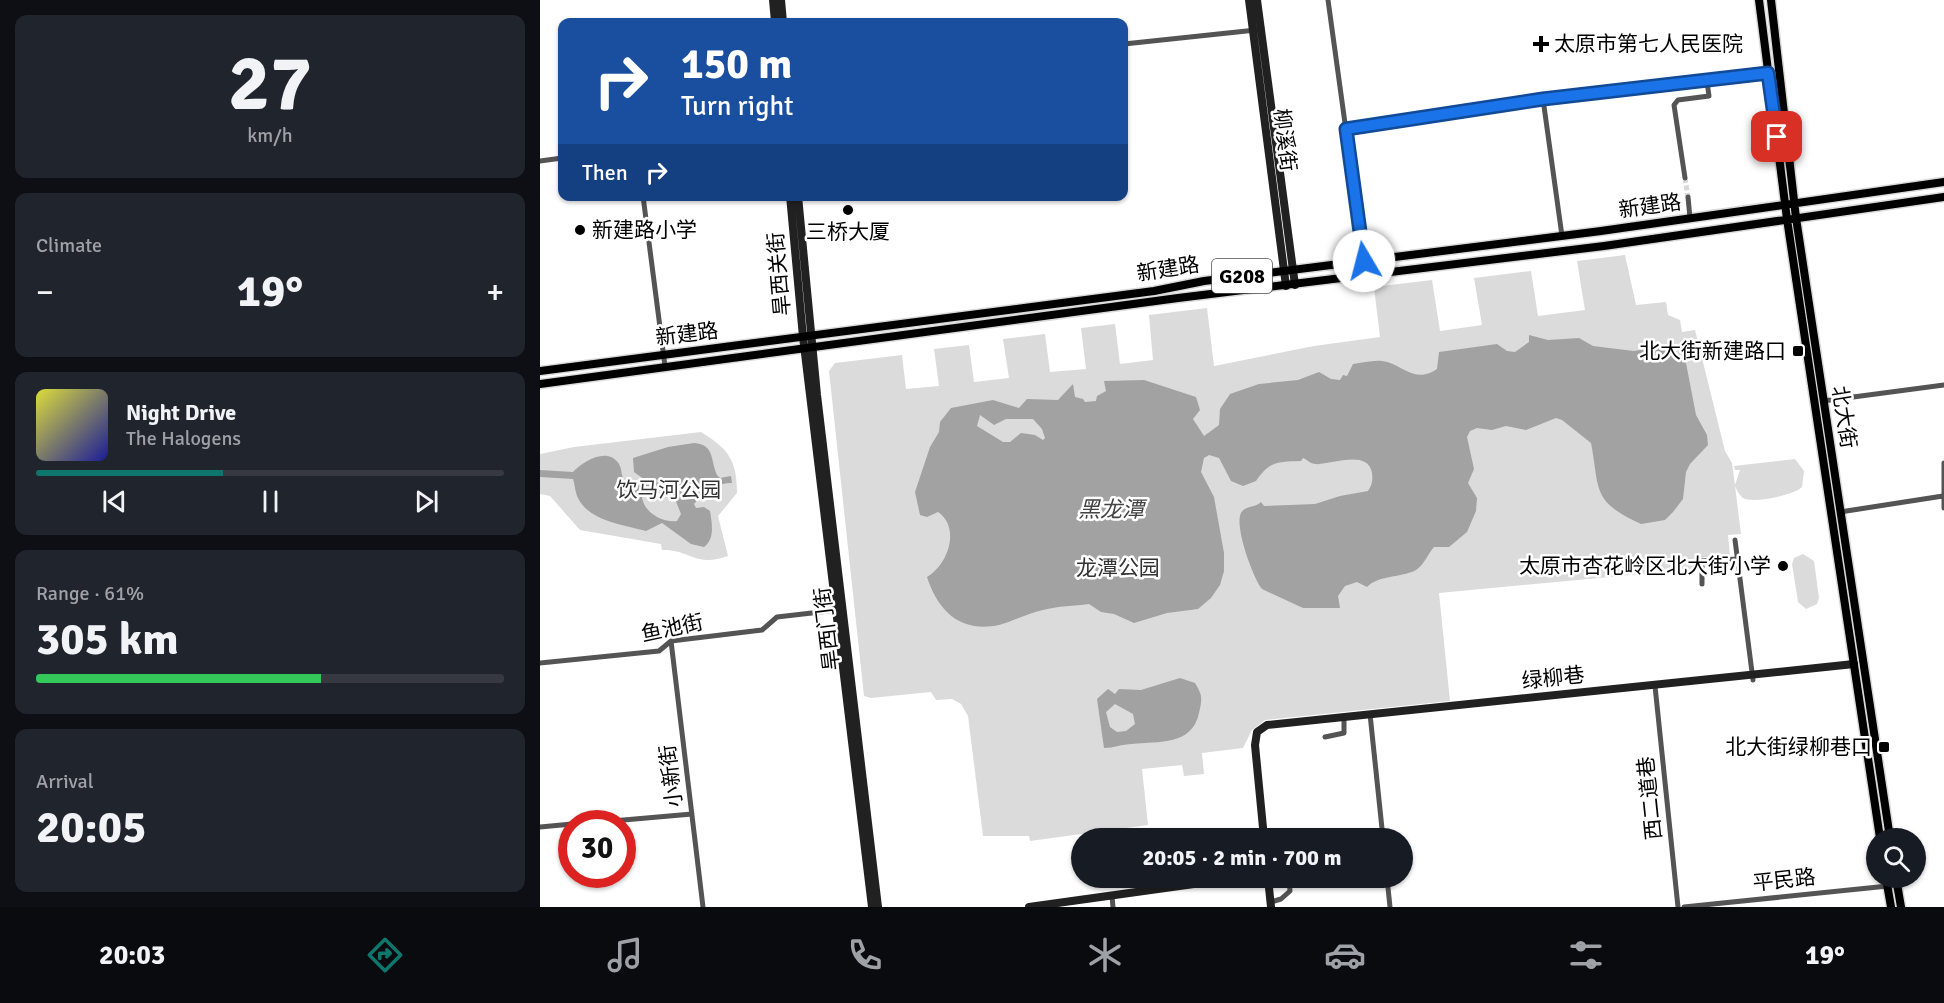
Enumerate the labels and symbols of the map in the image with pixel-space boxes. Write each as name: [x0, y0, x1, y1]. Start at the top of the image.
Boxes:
place label: 太原市第七人民医院: [1554, 31, 1743, 57]
marker: 太原市第七人民医院: [1532, 35, 1550, 53]
street label: 柳溪街: [1268, 107, 1302, 173]
pin: [1751, 111, 1802, 162]
street label: 新建路: [1617, 189, 1683, 223]
marker: 三桥大厦: [841, 203, 855, 217]
place label: 新建路小学: [592, 217, 697, 243]
place label: 三桥大厦: [806, 219, 890, 245]
marker: 新建路小学: [573, 223, 587, 237]
position arrow: [1332, 229, 1396, 293]
street label: 旱西关街: [762, 231, 796, 317]
street label: 新建路: [1135, 251, 1201, 287]
road number: G208: [1212, 259, 1272, 293]
street label: 新建路: [654, 317, 720, 351]
place label: 北大街新建路口: [1639, 338, 1786, 364]
marker: 北大街新建路口: [1791, 344, 1805, 358]
street label: 北大街: [1826, 384, 1862, 450]
park label: 饮马河公园: [617, 477, 722, 503]
water label: 黑龙潭: [1078, 496, 1148, 523]
place label: 太原市杏花岭区北大街小学: [1519, 553, 1771, 579]
park label: 龙潭公园: [1076, 555, 1160, 581]
marker: 太原市杏花岭区北大街小学: [1776, 559, 1790, 573]
street label: 旱西门街: [809, 586, 845, 672]
street label: 鱼池街: [638, 609, 706, 647]
street label: 绿柳巷: [1520, 662, 1586, 694]
place label: 北大街绿柳巷口: [1725, 734, 1872, 760]
marker: 北大街绿柳巷口: [1877, 740, 1891, 754]
street label: 小新街: [654, 743, 688, 809]
street label: 西二道巷: [1633, 755, 1667, 841]
speed limit sign: 30: [558, 810, 636, 888]
street label: 平民路: [1751, 864, 1817, 896]

